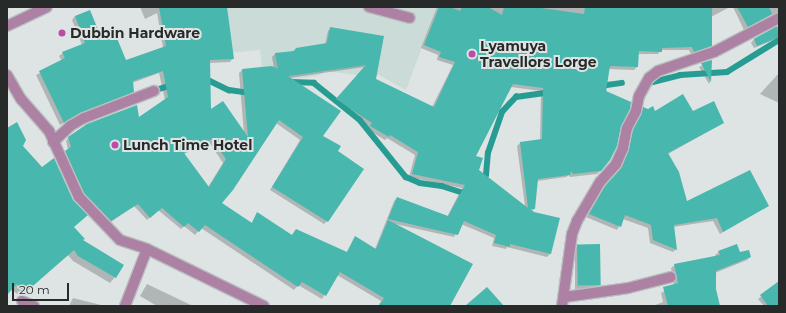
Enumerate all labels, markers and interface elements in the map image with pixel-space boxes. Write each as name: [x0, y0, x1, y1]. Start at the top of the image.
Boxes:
place label: Dubbin Hardware: [70, 25, 200, 41]
marker: Dubbin Hardware: [57, 28, 67, 38]
place label: Lyamuya Travellors Lorge: [480, 38, 597, 70]
marker: Lyamuya Travellors Lorge: [467, 49, 477, 59]
place label: Lunch Time Hotel: [123, 137, 252, 153]
marker: Lunch Time Hotel: [110, 140, 120, 150]
scale bar: [14, 275, 71, 301]
text: 20 m: [19, 282, 50, 297]

